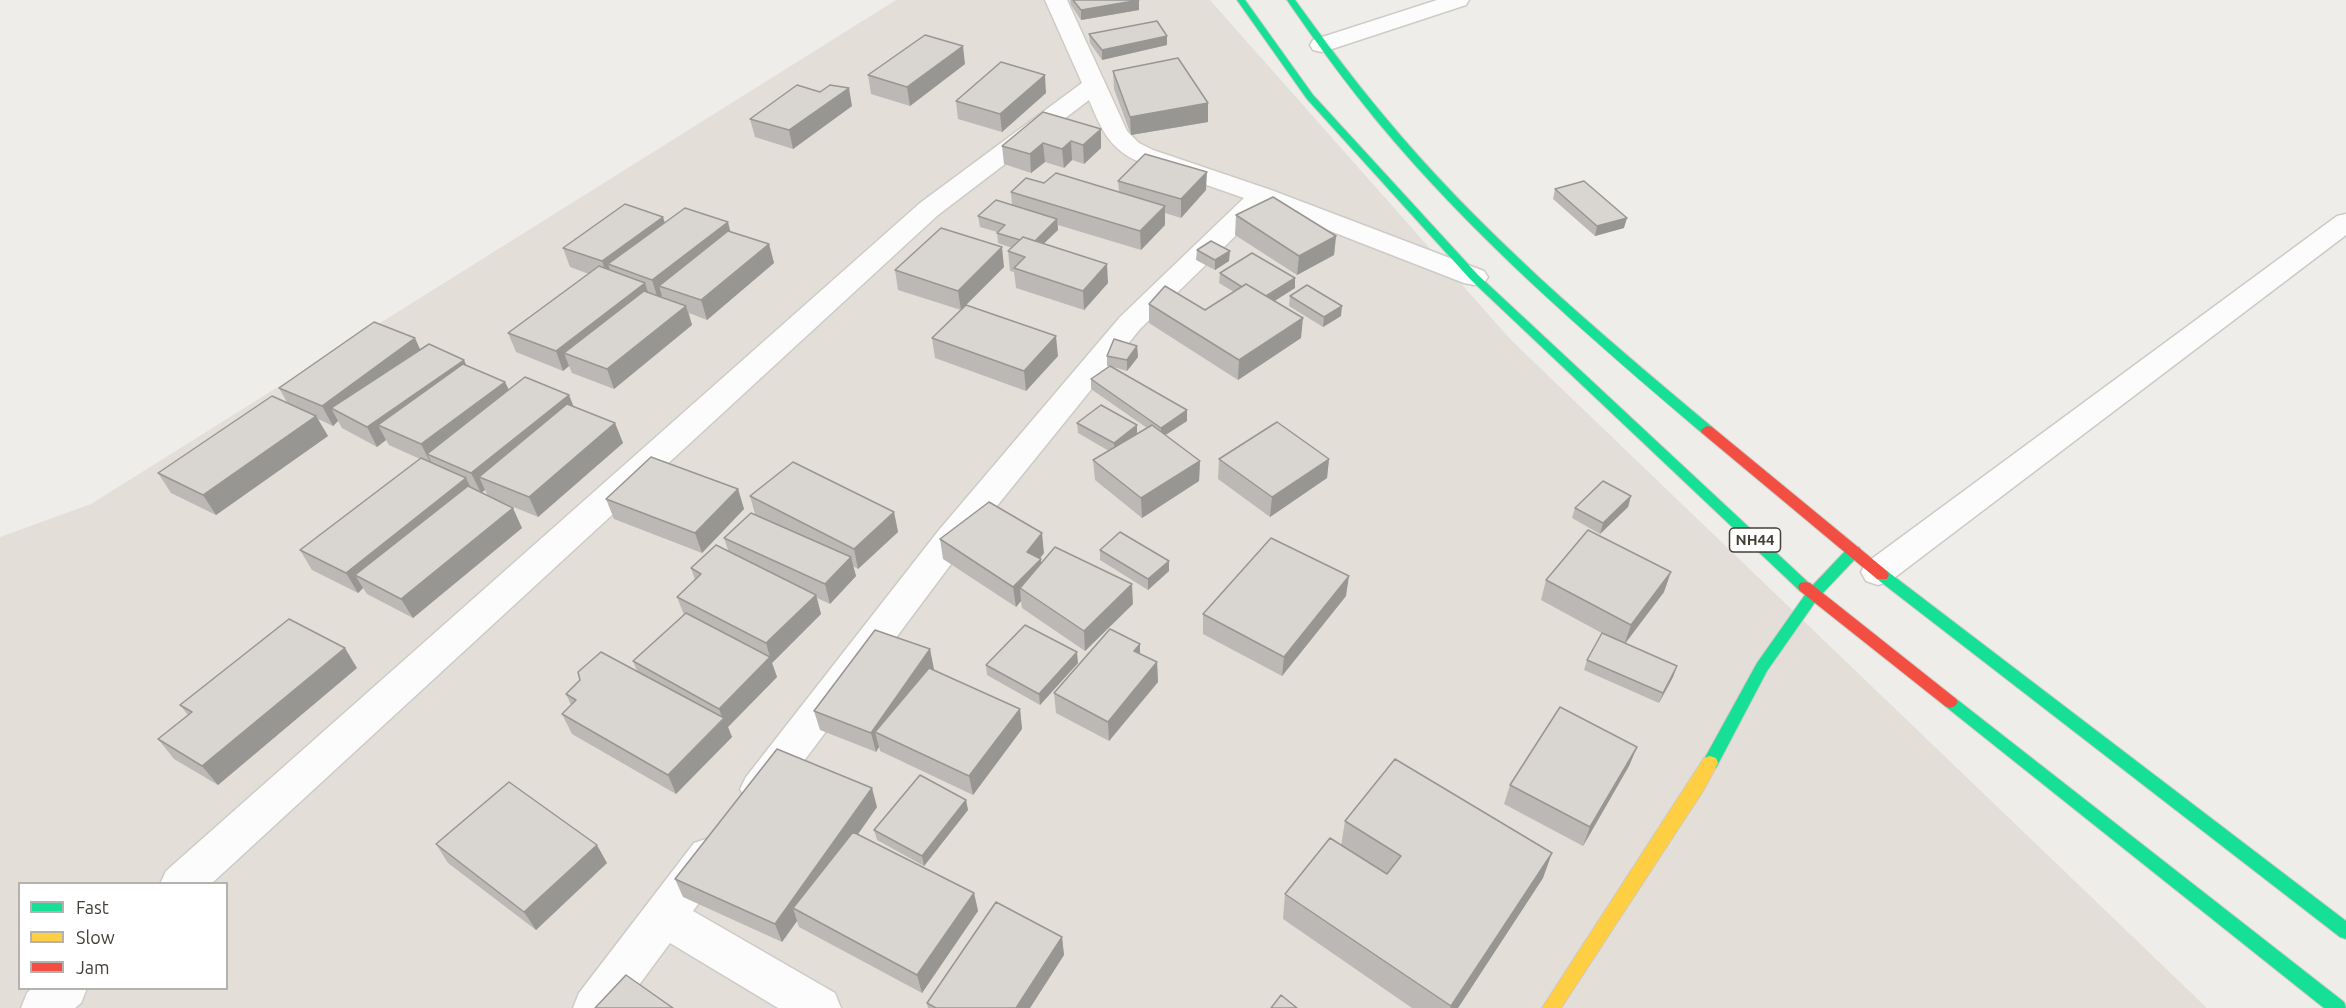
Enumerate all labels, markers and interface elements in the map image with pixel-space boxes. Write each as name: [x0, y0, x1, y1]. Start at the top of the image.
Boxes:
road number: NH44: [1730, 528, 1780, 552]
legend: [18, 882, 228, 990]
text: Fast: [76, 897, 109, 917]
text: Slow: [76, 927, 115, 947]
text: Jam: [76, 957, 110, 977]

